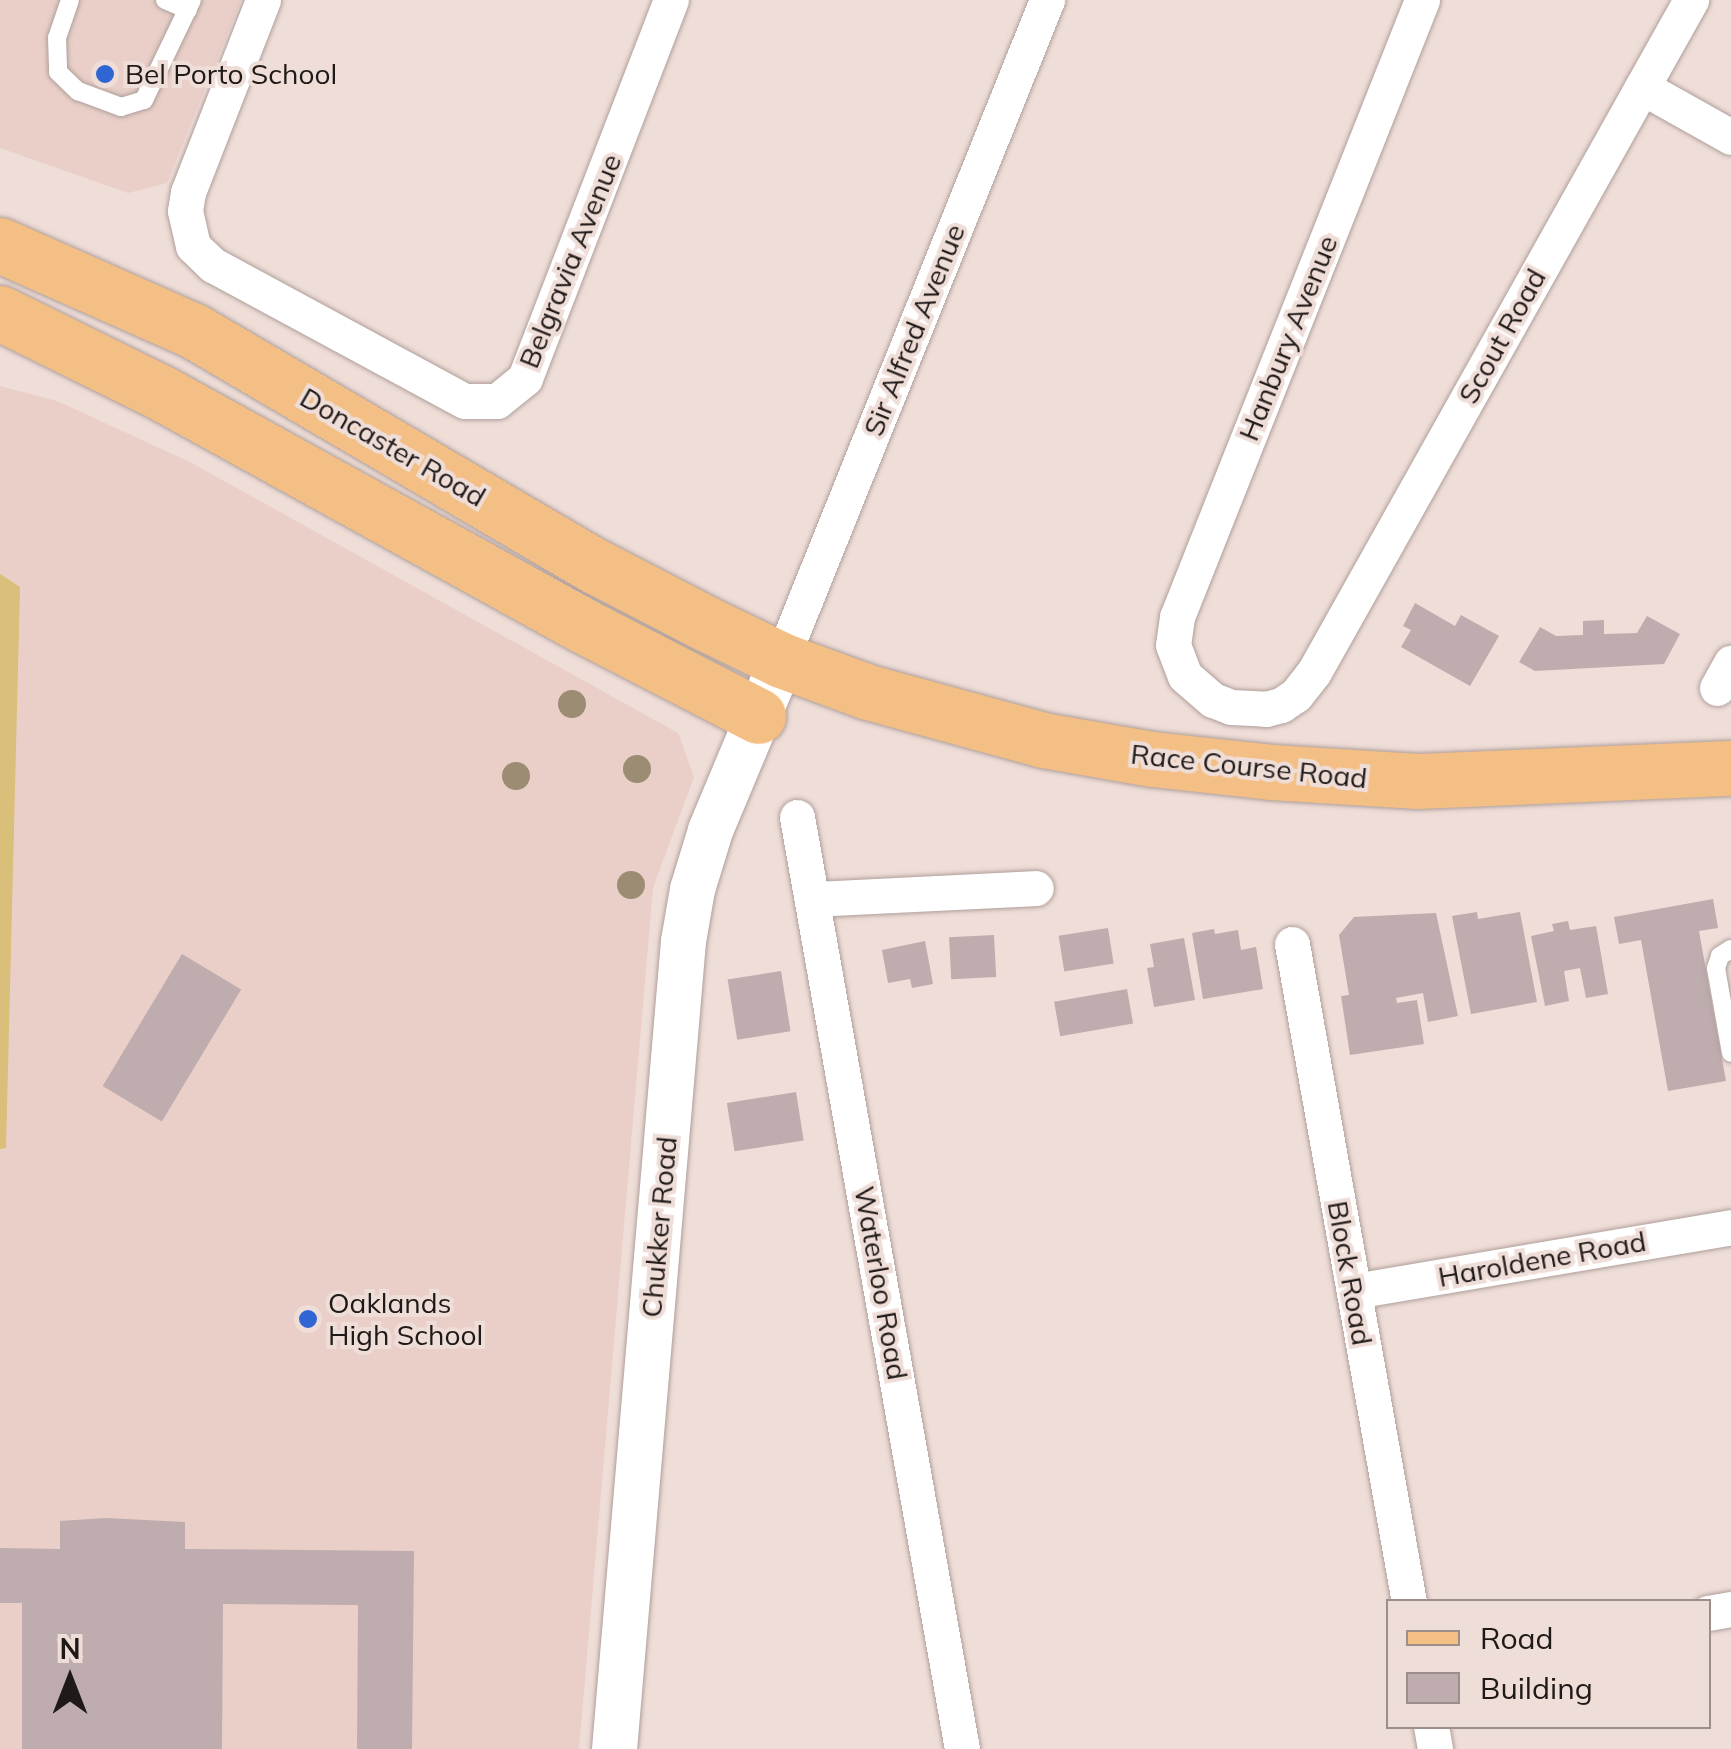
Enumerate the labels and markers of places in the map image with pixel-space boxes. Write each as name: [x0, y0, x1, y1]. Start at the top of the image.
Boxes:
place label: Bel Porto School: [125, 57, 337, 91]
marker: Bel Porto School: [94, 63, 116, 85]
place label: Oaklands High School: [328, 1286, 483, 1352]
marker: Oaklands High School: [297, 1308, 319, 1330]

